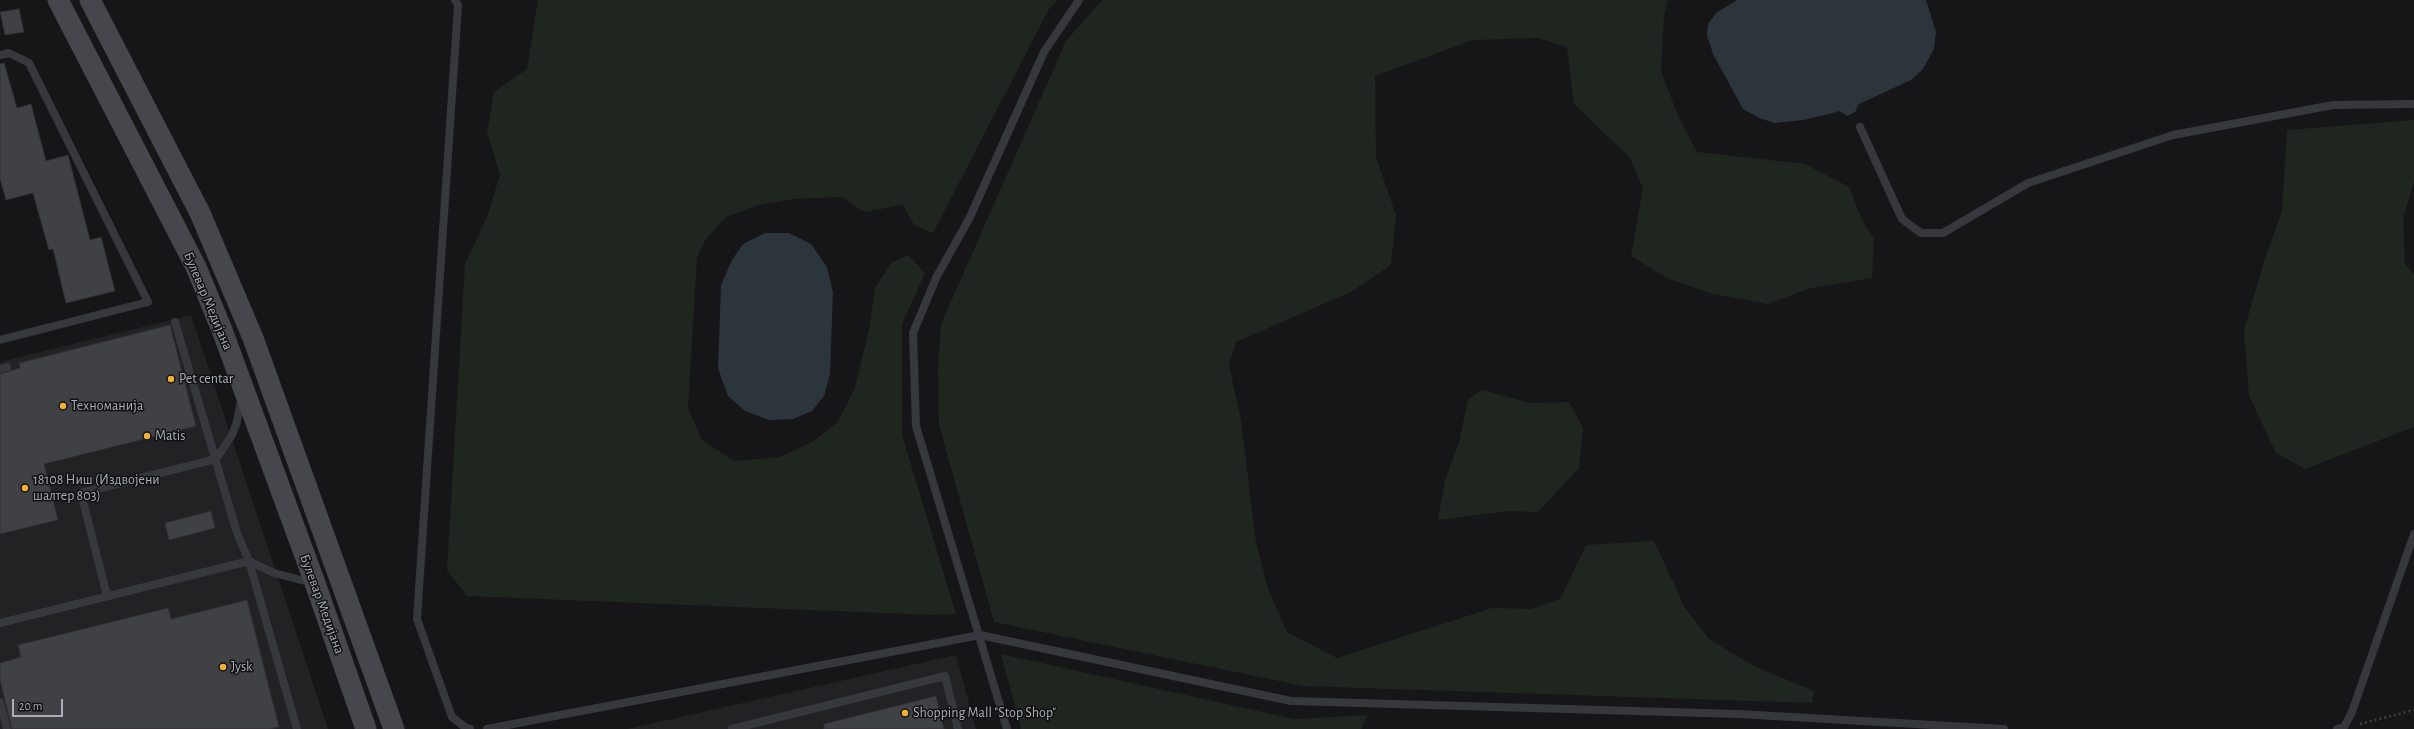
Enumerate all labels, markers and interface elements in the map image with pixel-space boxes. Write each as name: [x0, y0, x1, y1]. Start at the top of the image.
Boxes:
street label: Булевар Медијана: [180, 249, 236, 353]
place label: Pet centar: [179, 371, 233, 387]
marker: Pet centar: [166, 374, 176, 384]
place label: Техноманија: [71, 398, 143, 414]
marker: Техноманија: [58, 401, 68, 411]
place label: Matis: [155, 428, 185, 444]
marker: Matis: [142, 431, 152, 441]
place label: 18108 Ниш (Издвојени шалтер 803): [33, 472, 160, 504]
marker: 18108 Ниш (Издвојени шалтер 803): [20, 483, 30, 493]
street label: Булевар Медијана: [296, 552, 348, 656]
place label: Jysk: [231, 659, 252, 675]
marker: Jysk: [218, 662, 228, 672]
scale bar: [14, 691, 65, 717]
text: 20 m: [19, 700, 42, 712]
place label: Shopping Mall "Stop Shop": [913, 705, 1056, 721]
marker: Shopping Mall "Stop Shop": [900, 708, 910, 718]

